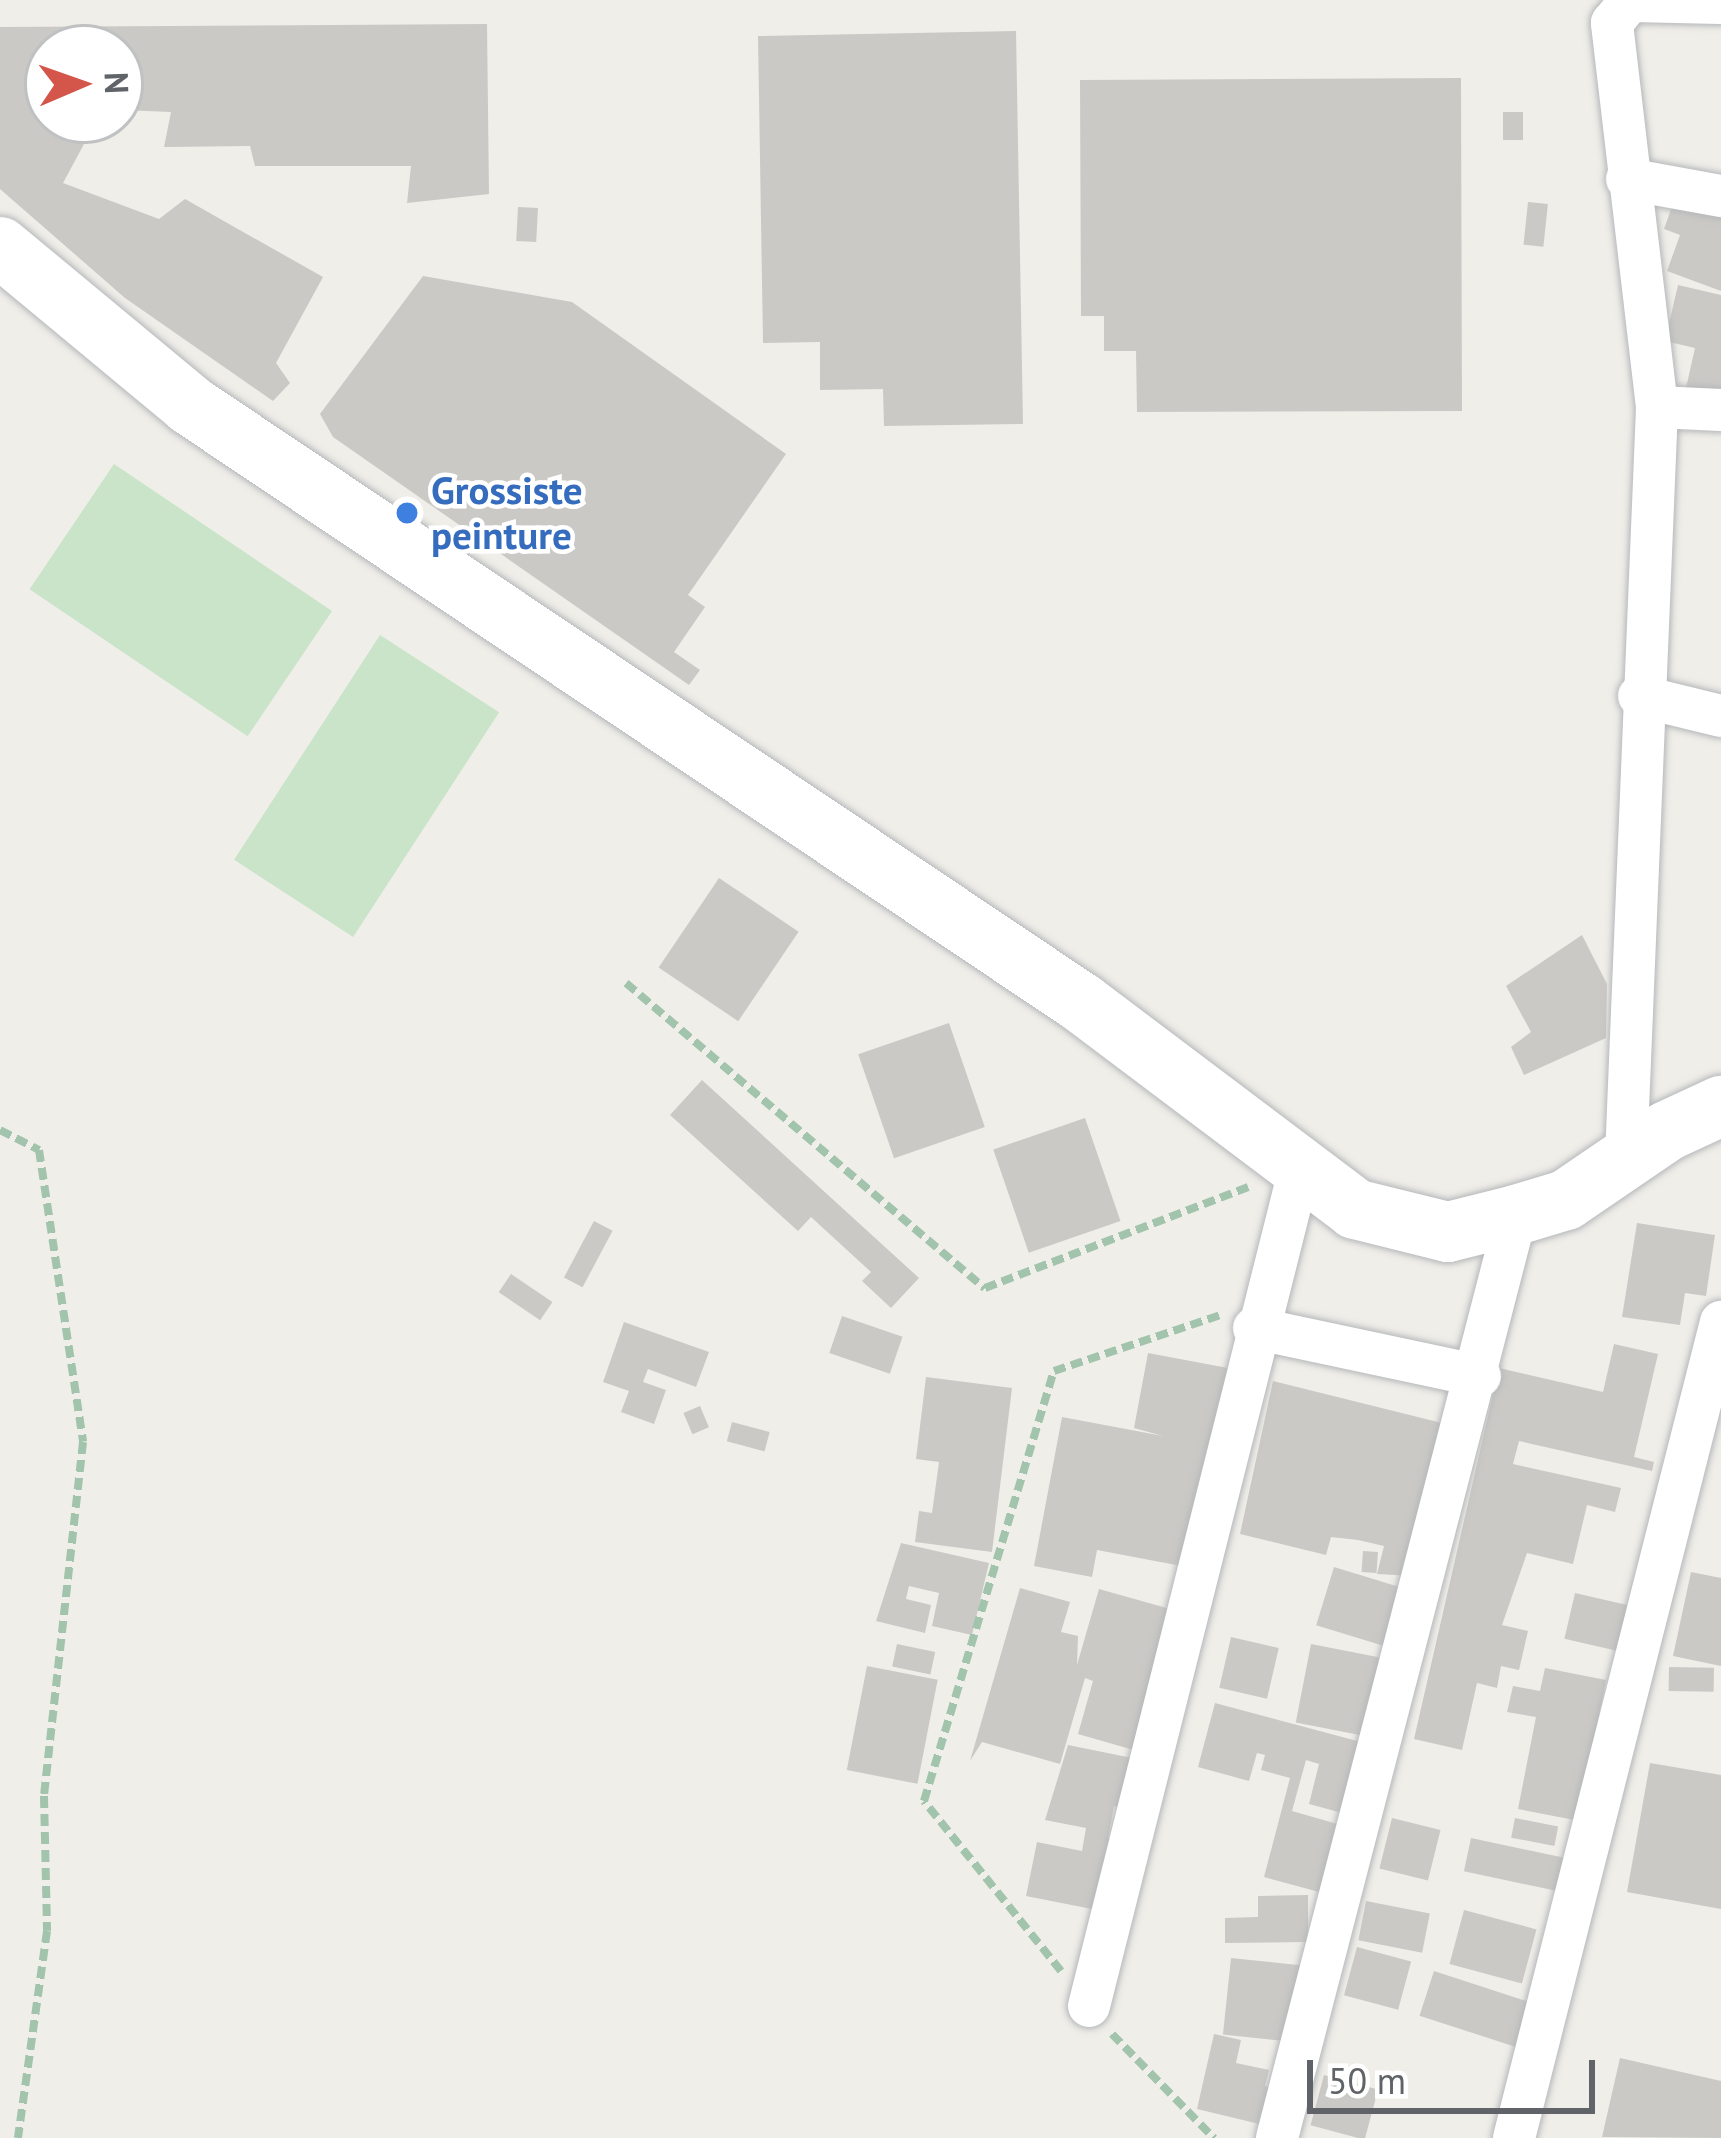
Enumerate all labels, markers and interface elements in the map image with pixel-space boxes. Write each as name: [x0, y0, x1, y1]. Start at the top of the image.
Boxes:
north arrow: [24, 24, 144, 144]
text: N: [96, 71, 139, 94]
place label: Grossiste peinture: [431, 468, 582, 559]
marker: Grossiste peinture: [394, 500, 420, 526]
scale bar: [1313, 2036, 1601, 2110]
text: 50 m: [1328, 2057, 1406, 2104]

